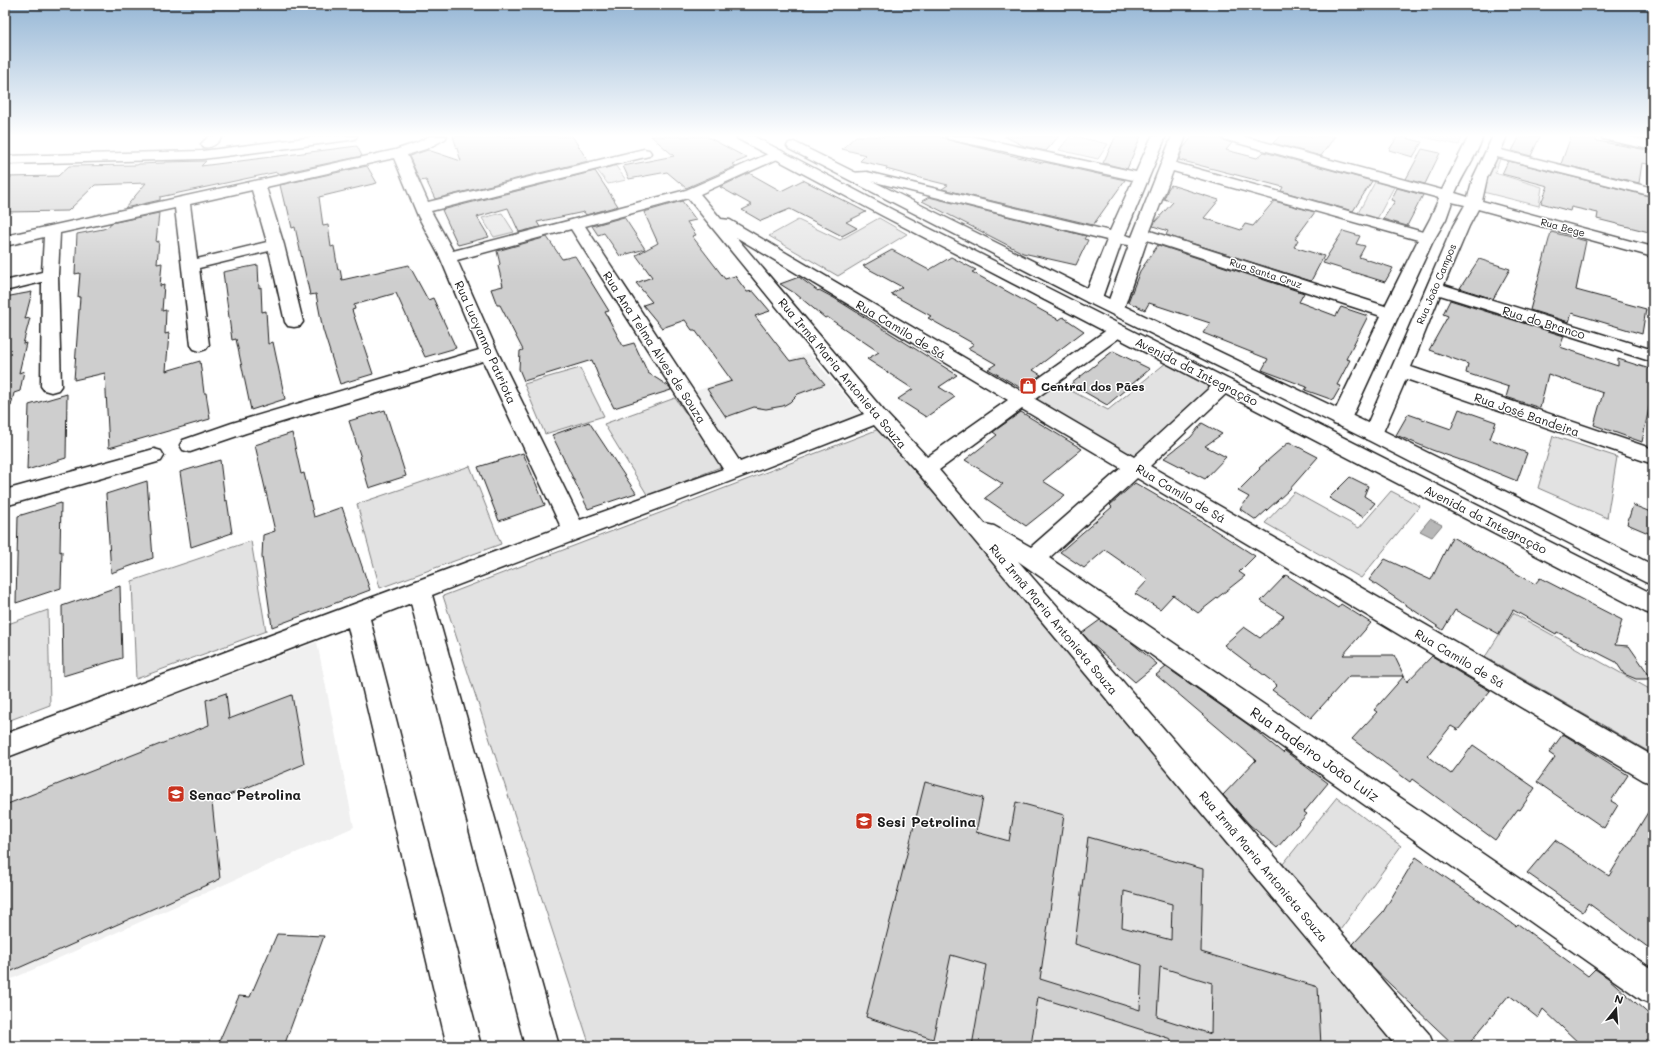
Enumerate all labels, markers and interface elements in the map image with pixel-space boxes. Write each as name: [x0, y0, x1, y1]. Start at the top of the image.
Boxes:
street label: Rua Bege: [1539, 214, 1587, 240]
street label: Rua João Campos: [1413, 241, 1459, 326]
street label: Rua Santa Cruz: [1228, 255, 1305, 291]
street label: Rua Ana Telma Alves de Souza: [600, 268, 710, 426]
street label: Rua Lucyanno Patriota: [452, 278, 520, 406]
street label: Rua Irmã Maria Antonieta Souza: [775, 294, 911, 452]
street label: Rua Camilo de Sá: [853, 296, 949, 362]
street label: Rua do Branco: [1501, 302, 1587, 342]
street label: Avenida da Integração: [1133, 333, 1261, 409]
shop icon: Central dos Pães: [1018, 376, 1038, 396]
place label: Central dos Pães: [1041, 378, 1144, 394]
street label: Rua José Bandeira: [1472, 389, 1582, 439]
street label: Rua Camilo de Sá: [1133, 460, 1229, 526]
street label: Avenida da Integração: [1422, 481, 1550, 557]
street label: Rua Irmã Maria Antonieta Souza: [986, 540, 1122, 698]
street label: Rua Camilo de Sá: [1412, 625, 1508, 691]
street label: Rua Padeiro João Luiz: [1247, 702, 1383, 806]
school or university icon: Senac Petrolina: [166, 784, 186, 804]
place label: Senac Petrolina: [189, 785, 302, 804]
street label: Rua Irmã Maria Antonieta Souza: [1196, 787, 1332, 945]
school or university icon: Sesi Petrolina: [854, 811, 874, 831]
place label: Sesi Petrolina: [877, 812, 976, 831]
north arrow: [1596, 989, 1636, 1029]
text: N: [1613, 991, 1625, 1007]

